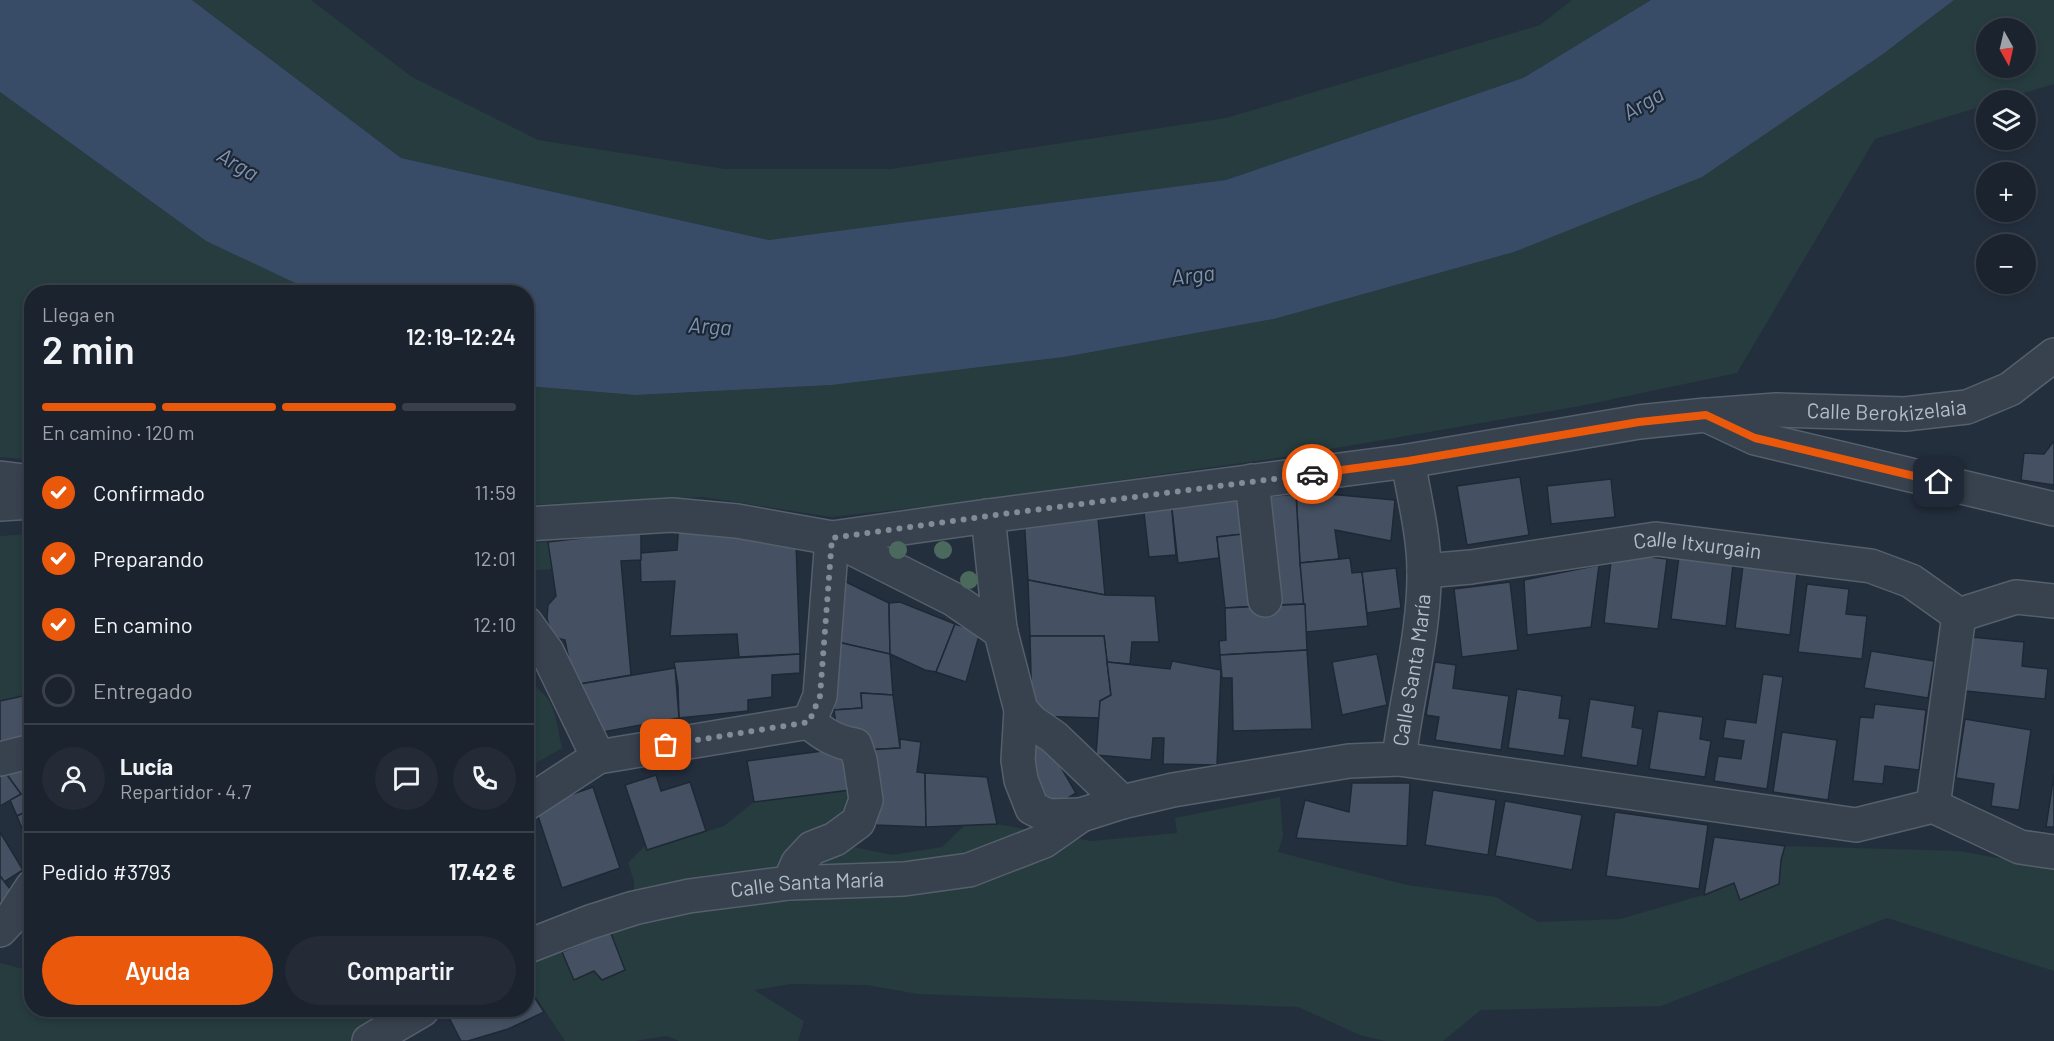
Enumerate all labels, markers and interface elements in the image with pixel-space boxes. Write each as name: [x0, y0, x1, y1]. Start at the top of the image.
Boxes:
north arrow: [1976, 18, 2036, 78]
map controls: [1976, 18, 2036, 294]
water label: Arga: [1617, 80, 1668, 124]
button: layers: [1976, 90, 2036, 150]
water label: Arga: [213, 141, 264, 185]
button: +: [1976, 162, 2036, 222]
button: −: [1976, 234, 2036, 294]
water label: Arga: [1170, 258, 1216, 290]
text: Llega en: [42, 302, 115, 326]
water label: Arga: [687, 311, 733, 339]
text: 12:19–12:24: [406, 323, 516, 349]
text: 2 min: [42, 325, 135, 372]
street label: Calle Berokizelaia: [1806, 393, 1968, 425]
text: En camino · 120 m: [42, 420, 194, 444]
courier: [1282, 444, 1342, 504]
pin: [1913, 456, 1964, 507]
icon: car: [1296, 458, 1329, 491]
icon: home: [1922, 465, 1955, 498]
icon: check: [42, 476, 75, 509]
text: Confirmado: [93, 479, 205, 505]
text: 11:59: [474, 480, 516, 504]
street label: Calle Itxurgain: [1631, 525, 1763, 563]
icon: check: [42, 542, 75, 575]
text: Preparando: [93, 545, 204, 571]
text: 12:01: [474, 546, 516, 570]
street label: Calle Santa María: [1387, 593, 1435, 748]
icon: check: [42, 608, 75, 641]
text: En camino: [93, 611, 193, 637]
text: 12:10: [473, 612, 516, 636]
text: Entregado: [93, 677, 193, 703]
pin: [640, 719, 691, 770]
icon: bag: [649, 728, 682, 761]
button: person: [42, 747, 105, 810]
button: chat: [375, 747, 438, 810]
button: phone: [453, 747, 516, 810]
text: Lucía: [120, 753, 173, 779]
text: Repartidor · 4.7: [120, 779, 251, 803]
text: Pedido #3793: [42, 858, 171, 884]
text: 17.42 €: [449, 858, 516, 884]
street label: Calle Santa María: [729, 866, 884, 902]
button: Ayuda: [42, 936, 273, 1005]
button: Compartir: [285, 936, 516, 1005]

